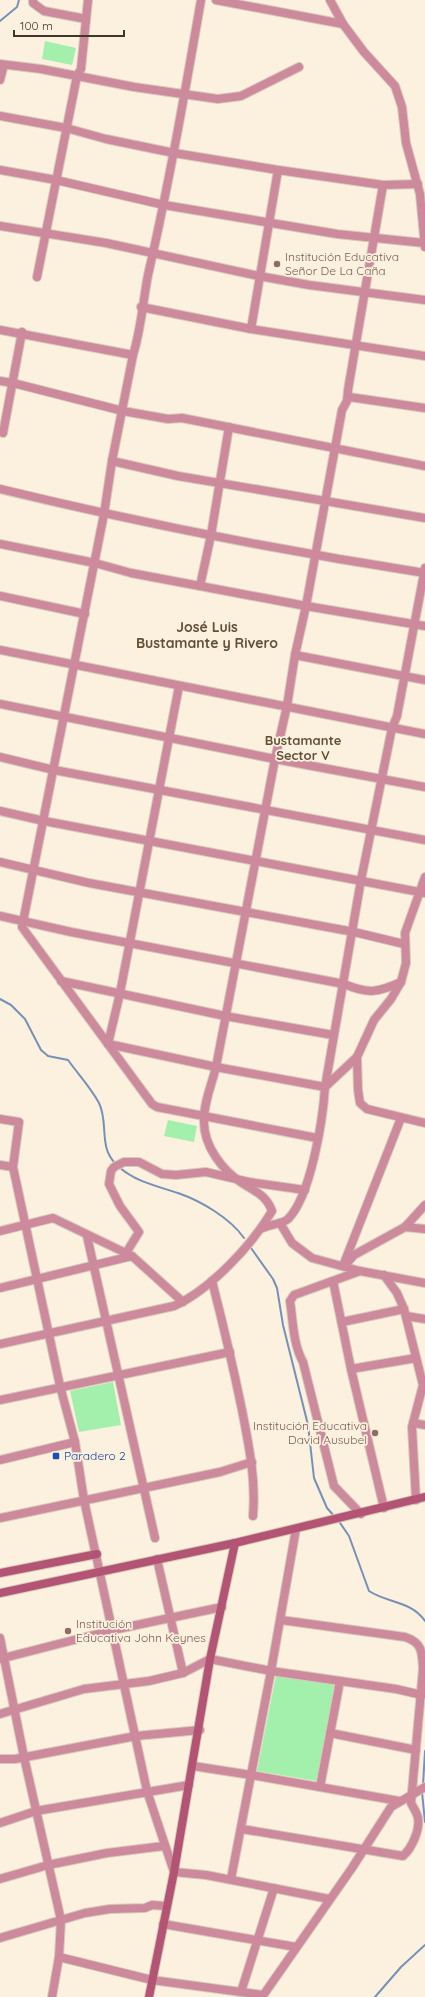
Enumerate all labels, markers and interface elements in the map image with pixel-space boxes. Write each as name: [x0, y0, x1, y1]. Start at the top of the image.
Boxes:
scale bar: [14, 12, 124, 38]
text: 100 m: [20, 18, 53, 33]
place label: Institución Educativa Señor De La Caña: [285, 249, 399, 278]
marker: Institución Educativa Señor De La Caña: [272, 259, 282, 269]
district label: José Luis Bustamante y Rivero: [136, 618, 278, 652]
district label: Bustamante Sector V: [265, 732, 342, 763]
place label: Institución Educativa David Ausubel: [253, 1418, 367, 1447]
marker: Institución Educativa David Ausubel: [370, 1428, 380, 1438]
place label: Paradero 2: [64, 1448, 126, 1463]
marker: Paradero 2: [51, 1451, 61, 1461]
place label: Institución Educativa John Keynes: [76, 1616, 206, 1645]
marker: Institución Educativa John Keynes: [63, 1626, 73, 1636]

